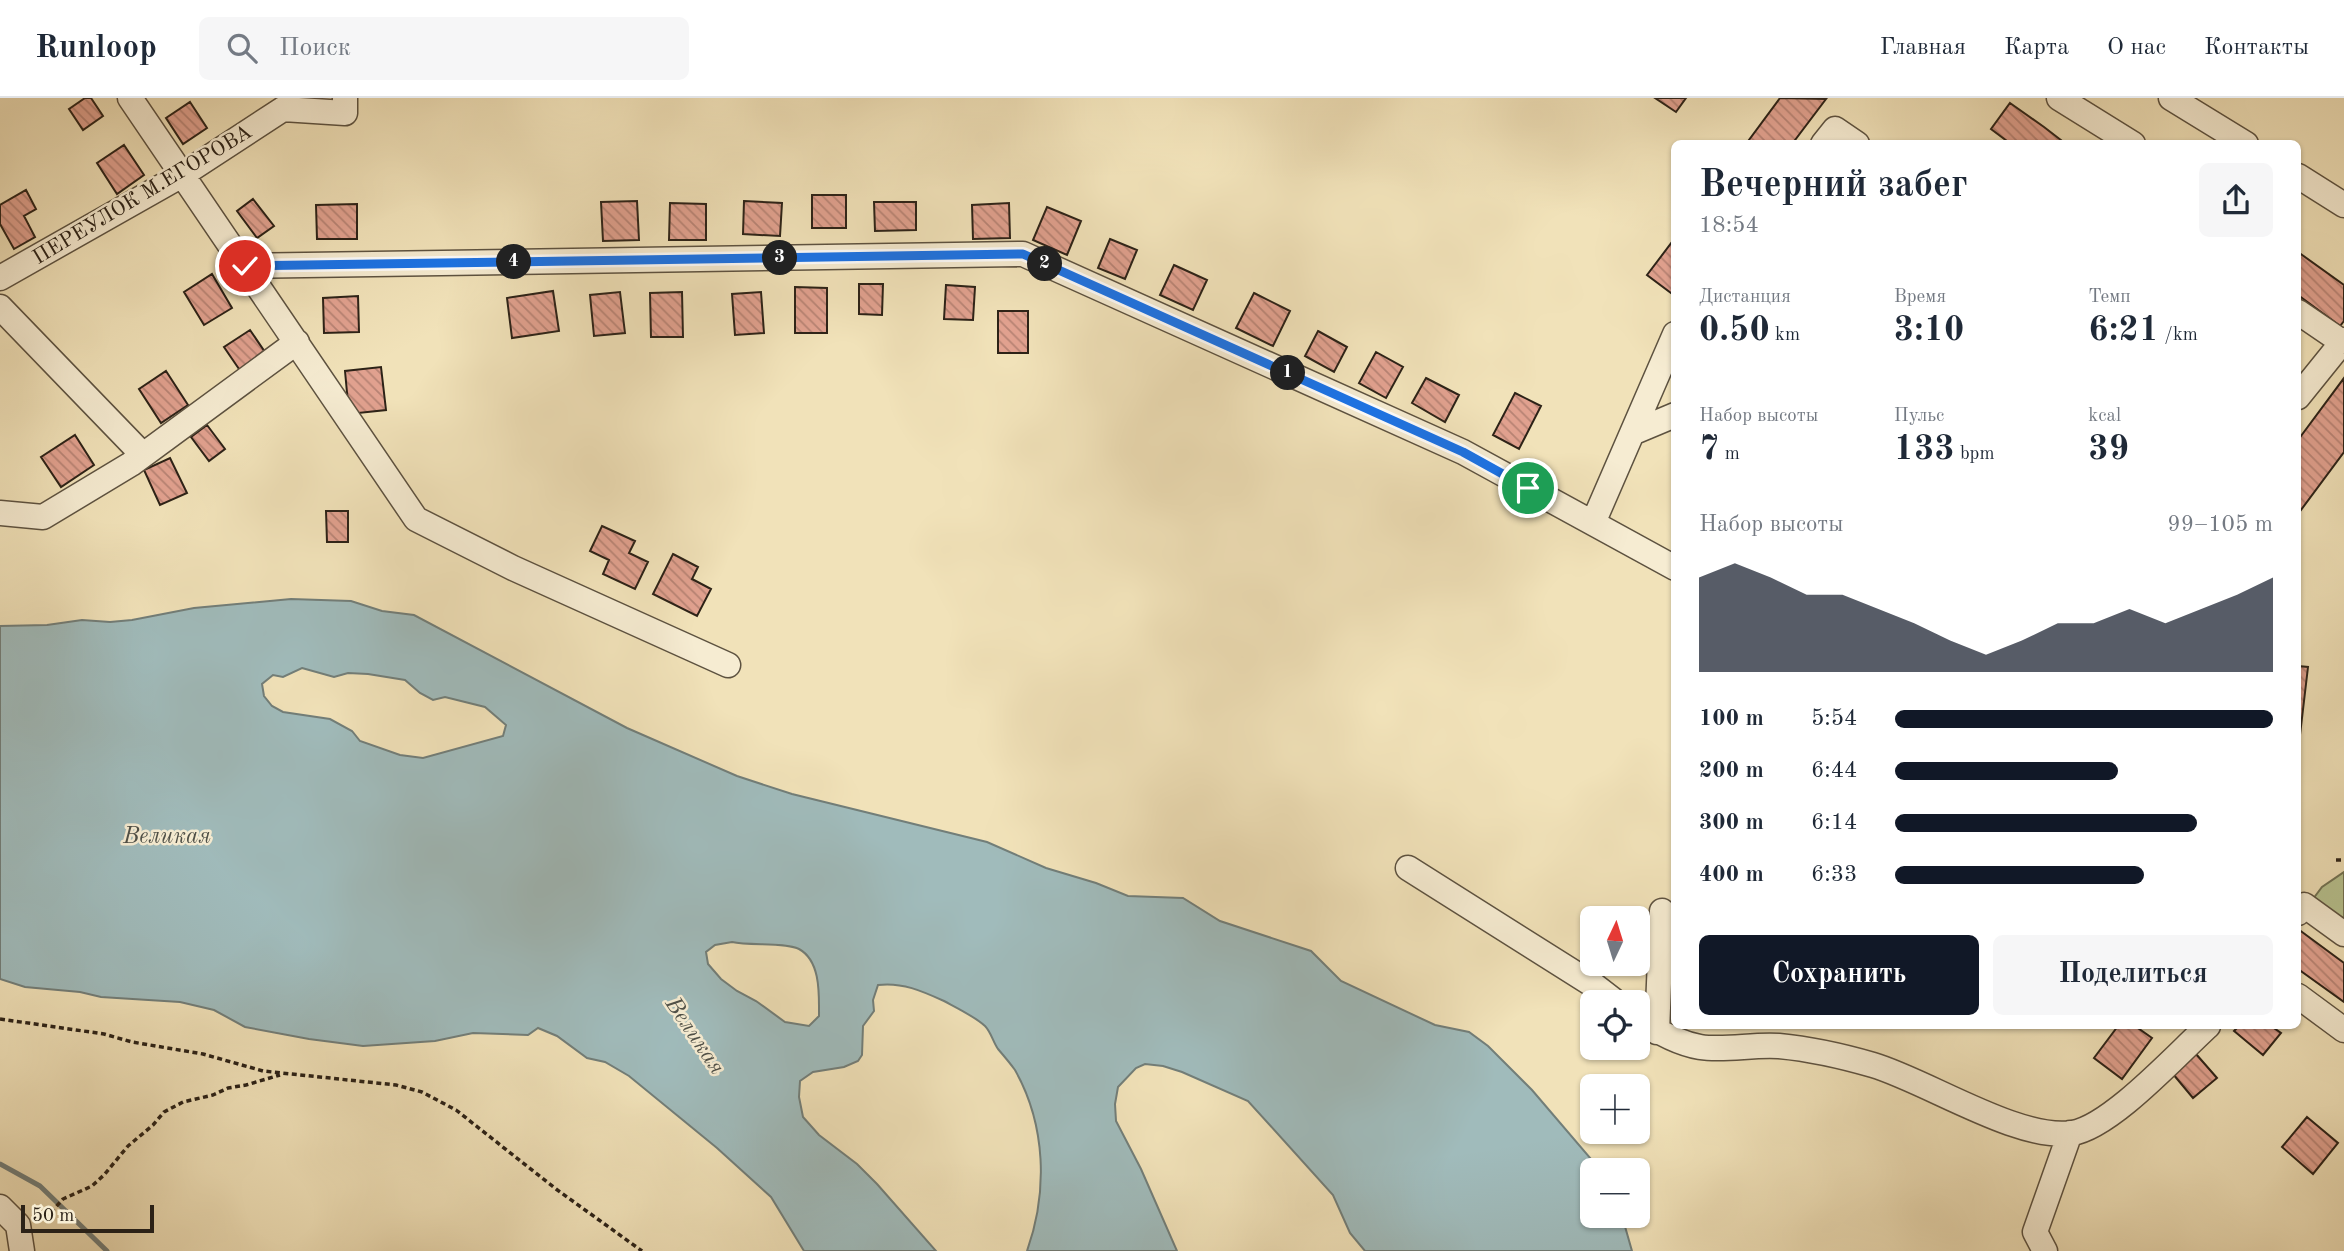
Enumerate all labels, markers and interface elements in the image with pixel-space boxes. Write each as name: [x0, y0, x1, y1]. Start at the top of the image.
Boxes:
search box: [199, 17, 689, 80]
icon: search: [223, 29, 261, 67]
text: Runloop: [35, 32, 157, 65]
text: Поиск: [279, 35, 351, 61]
text: Главная: [1880, 36, 1966, 60]
text: Карта: [2004, 36, 2069, 60]
text: О нас: [2107, 36, 2166, 60]
text: Контакты: [2204, 36, 2309, 60]
street label: ПЕРЕУЛОК М.ЕГОРОВА: [30, 122, 256, 269]
button: share: [2199, 163, 2273, 237]
text: Вечерний забег: [1699, 167, 1968, 205]
text: 18:54: [1699, 214, 1759, 237]
pin: [215, 236, 275, 296]
pin: 3: [762, 240, 798, 276]
pin: 4: [496, 244, 532, 280]
pin: 2: [1028, 246, 1062, 282]
icon: check: [226, 247, 264, 285]
text: 3: [774, 248, 785, 267]
text: 4: [508, 252, 519, 271]
text: 2: [1039, 254, 1050, 273]
text: Дистанция: [1699, 288, 1791, 307]
text: Время: [1894, 288, 1946, 307]
text: Темп: [2088, 288, 2131, 307]
text: 0.50: [1699, 313, 1770, 348]
text: 3:10: [1894, 313, 1964, 348]
text: 6:21: [2088, 313, 2159, 348]
text: km: [1770, 326, 1800, 345]
text: /km: [2159, 326, 2198, 345]
pin: 1: [1270, 356, 1306, 390]
text: 1: [1282, 363, 1293, 382]
text: Набор высоты: [1699, 407, 1818, 426]
text: Пульс: [1894, 407, 1944, 426]
text: kcal: [2088, 407, 2121, 426]
text: 7: [1699, 432, 1719, 467]
text: 133: [1894, 432, 1955, 467]
text: 39: [2088, 432, 2129, 467]
text: m: [1719, 445, 1740, 464]
text: bpm: [1955, 445, 1995, 464]
pin: [1498, 458, 1558, 518]
icon: arrive: [1509, 469, 1547, 507]
text: Набор высоты: [1699, 513, 1843, 536]
text: 99–105 m: [2167, 513, 2273, 536]
text: 100 m: [1699, 707, 1764, 730]
text: 5:54: [1811, 707, 1857, 730]
text: 200 m: [1699, 759, 1764, 782]
text: 6:44: [1811, 759, 1857, 782]
text: 300 m: [1699, 811, 1764, 834]
text: 6:14: [1811, 811, 1857, 834]
water label: Великая: [122, 825, 211, 848]
text: 400 m: [1699, 863, 1764, 886]
text: 6:33: [1811, 863, 1857, 886]
north arrow: [1580, 906, 1650, 976]
map controls: [1580, 906, 1650, 1228]
button: Сохранить: [1699, 935, 1979, 1015]
button: Поделиться: [1993, 935, 2273, 1015]
button: locate: [1580, 990, 1650, 1060]
water label: Великая: [660, 992, 729, 1079]
button: +: [1580, 1074, 1650, 1144]
button: −: [1580, 1158, 1650, 1228]
scale bar: [21, 1202, 154, 1234]
text: 50 m: [32, 1207, 74, 1226]

